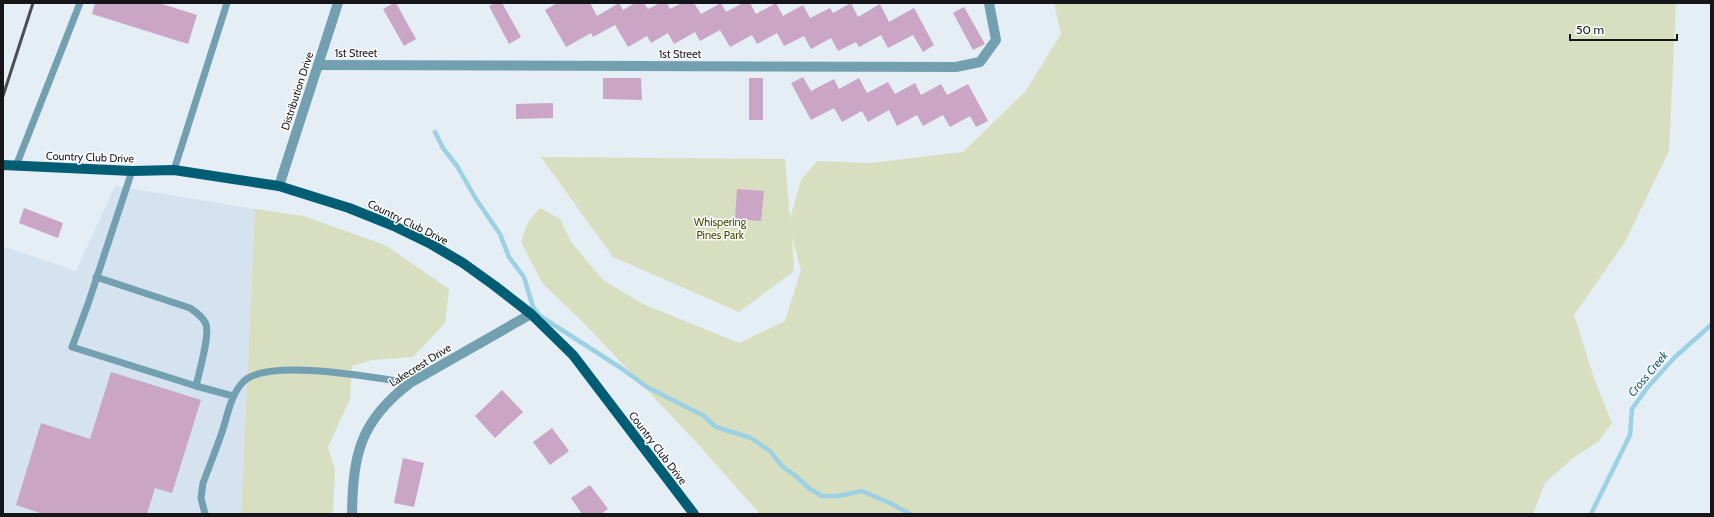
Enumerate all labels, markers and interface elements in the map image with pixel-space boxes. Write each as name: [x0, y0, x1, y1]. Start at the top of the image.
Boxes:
scale bar: [1570, 16, 1677, 42]
text: 50 m: [1576, 22, 1604, 37]
street label: 1st Street: [335, 46, 378, 60]
street label: 1st Street: [659, 47, 702, 61]
street label: Distribution Drive: [278, 50, 316, 132]
street label: Country Club Drive: [46, 148, 135, 166]
street label: Country Club Drive: [365, 196, 451, 248]
park label: Whispering Pines Park: [694, 215, 747, 242]
street label: Lakecrest Drive: [386, 340, 454, 390]
water label: Cross Creek: [1624, 347, 1672, 399]
street label: Country Club Drive: [626, 409, 690, 488]

